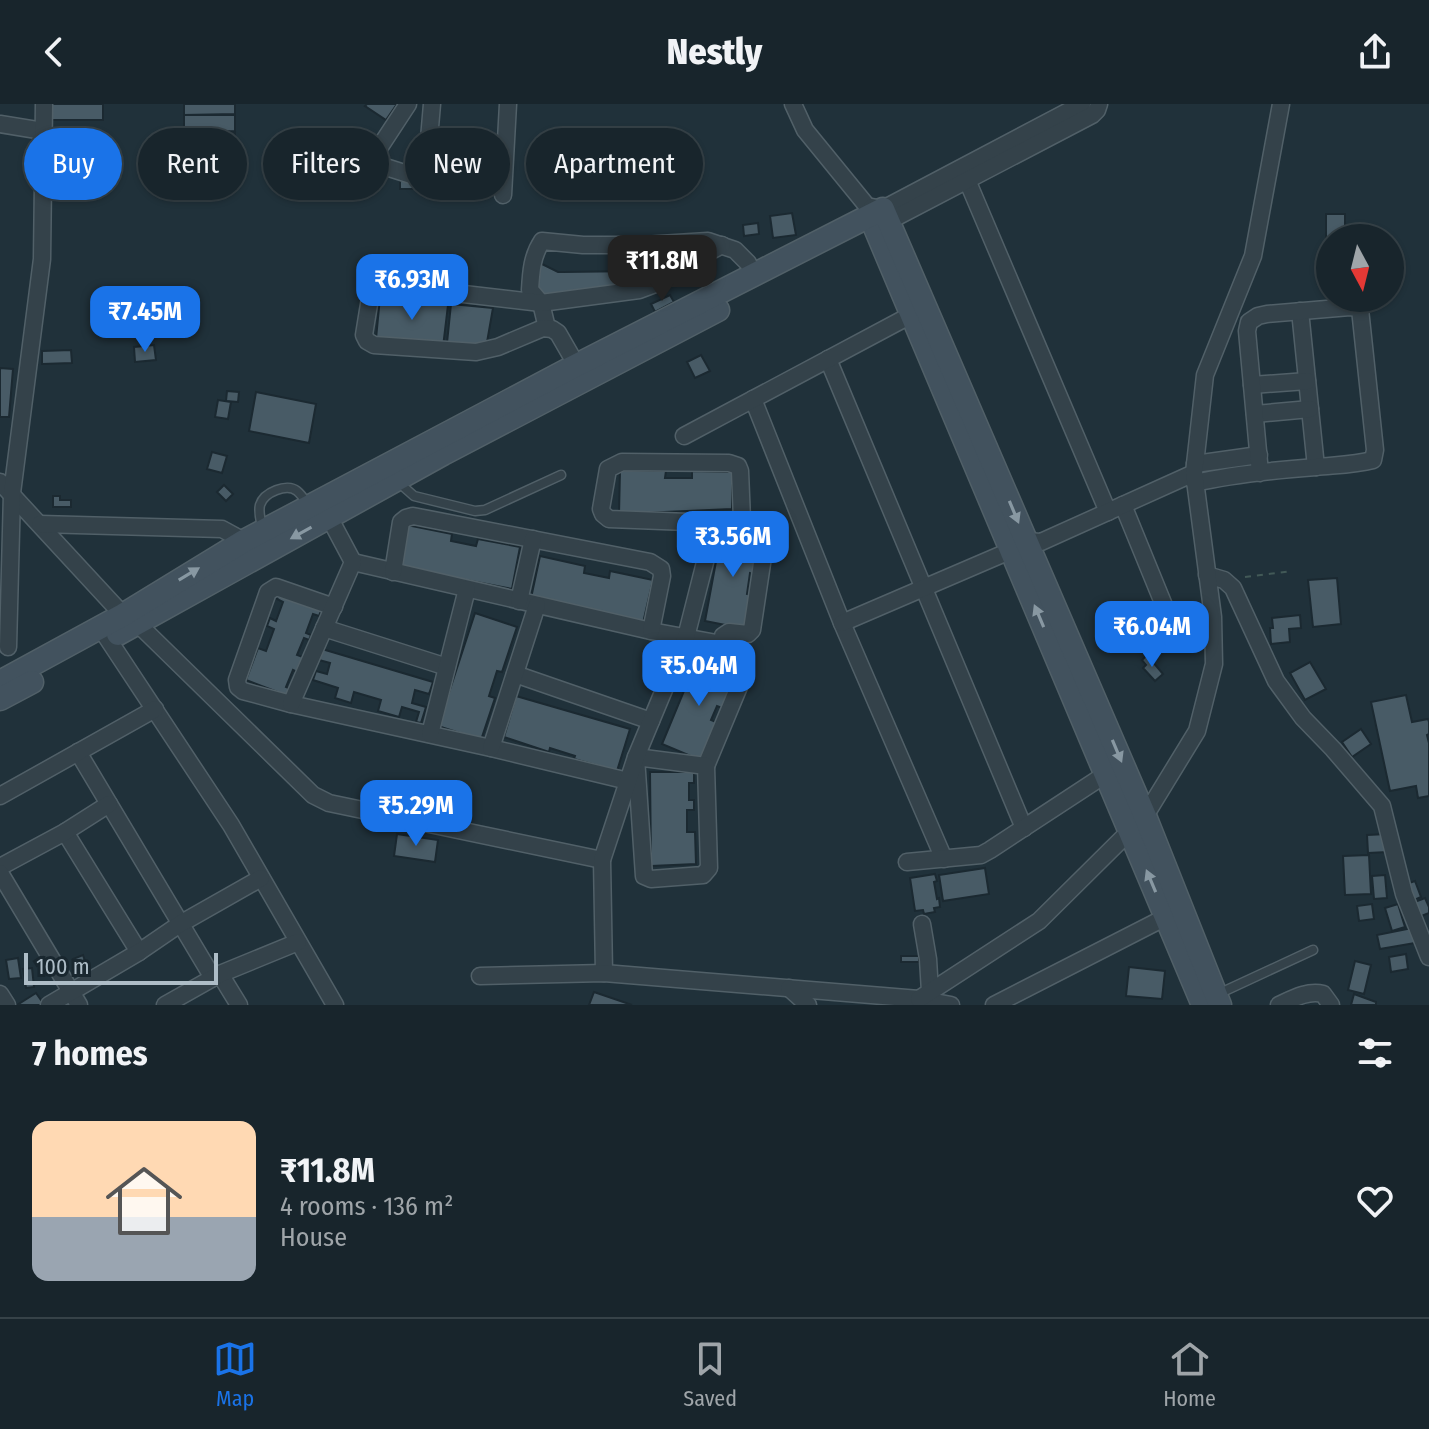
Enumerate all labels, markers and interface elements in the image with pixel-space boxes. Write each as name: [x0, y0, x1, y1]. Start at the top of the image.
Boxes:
icon: back: [32, 30, 76, 74]
text: Nestly: [667, 30, 762, 74]
icon: share: [1353, 30, 1397, 74]
chip: Buy: [24, 128, 122, 200]
chip: Rent: [138, 128, 247, 200]
chip: Filters: [263, 128, 389, 200]
chip: New: [405, 128, 510, 200]
chip: Apartment: [526, 128, 703, 200]
north arrow: [1316, 224, 1404, 312]
map controls: [1316, 224, 1404, 312]
pin: ₹11.8M: [597, 235, 727, 303]
text: ₹11.8M: [626, 245, 698, 276]
pin: ₹6.93M: [347, 254, 477, 322]
text: ₹6.93M: [374, 264, 450, 295]
pin: ₹7.45M: [80, 286, 210, 354]
text: ₹7.45M: [108, 296, 182, 327]
one-way arrow: [1007, 500, 1020, 524]
pin: ₹3.56M: [668, 511, 798, 579]
text: ₹3.56M: [695, 521, 771, 552]
one-way arrow: [289, 526, 312, 540]
one-way arrow: [178, 567, 200, 581]
pin: ₹6.04M: [1087, 601, 1217, 669]
one-way arrow: [1033, 604, 1046, 628]
text: ₹6.04M: [1113, 611, 1191, 642]
pin: ₹5.04M: [634, 640, 764, 708]
text: ₹5.04M: [660, 650, 738, 681]
one-way arrow: [1110, 739, 1123, 763]
pin: ₹5.29M: [351, 780, 481, 848]
text: ₹5.29M: [378, 790, 454, 821]
one-way arrow: [1145, 869, 1158, 893]
scale bar: [24, 949, 218, 985]
text: 100 m: [36, 953, 90, 980]
icon: filters: [1353, 1031, 1397, 1075]
text: 7 homes: [32, 1033, 148, 1074]
text: ₹11.8M: [280, 1150, 375, 1191]
icon: home: [96, 1153, 192, 1249]
icon: heart: [1353, 1179, 1397, 1223]
text: 4 rooms · 136 m²: [280, 1191, 453, 1222]
text: House: [280, 1222, 347, 1253]
tab: Map: [213, 1337, 257, 1412]
tab: Saved: [683, 1337, 737, 1412]
tab: Home: [1163, 1337, 1216, 1412]

